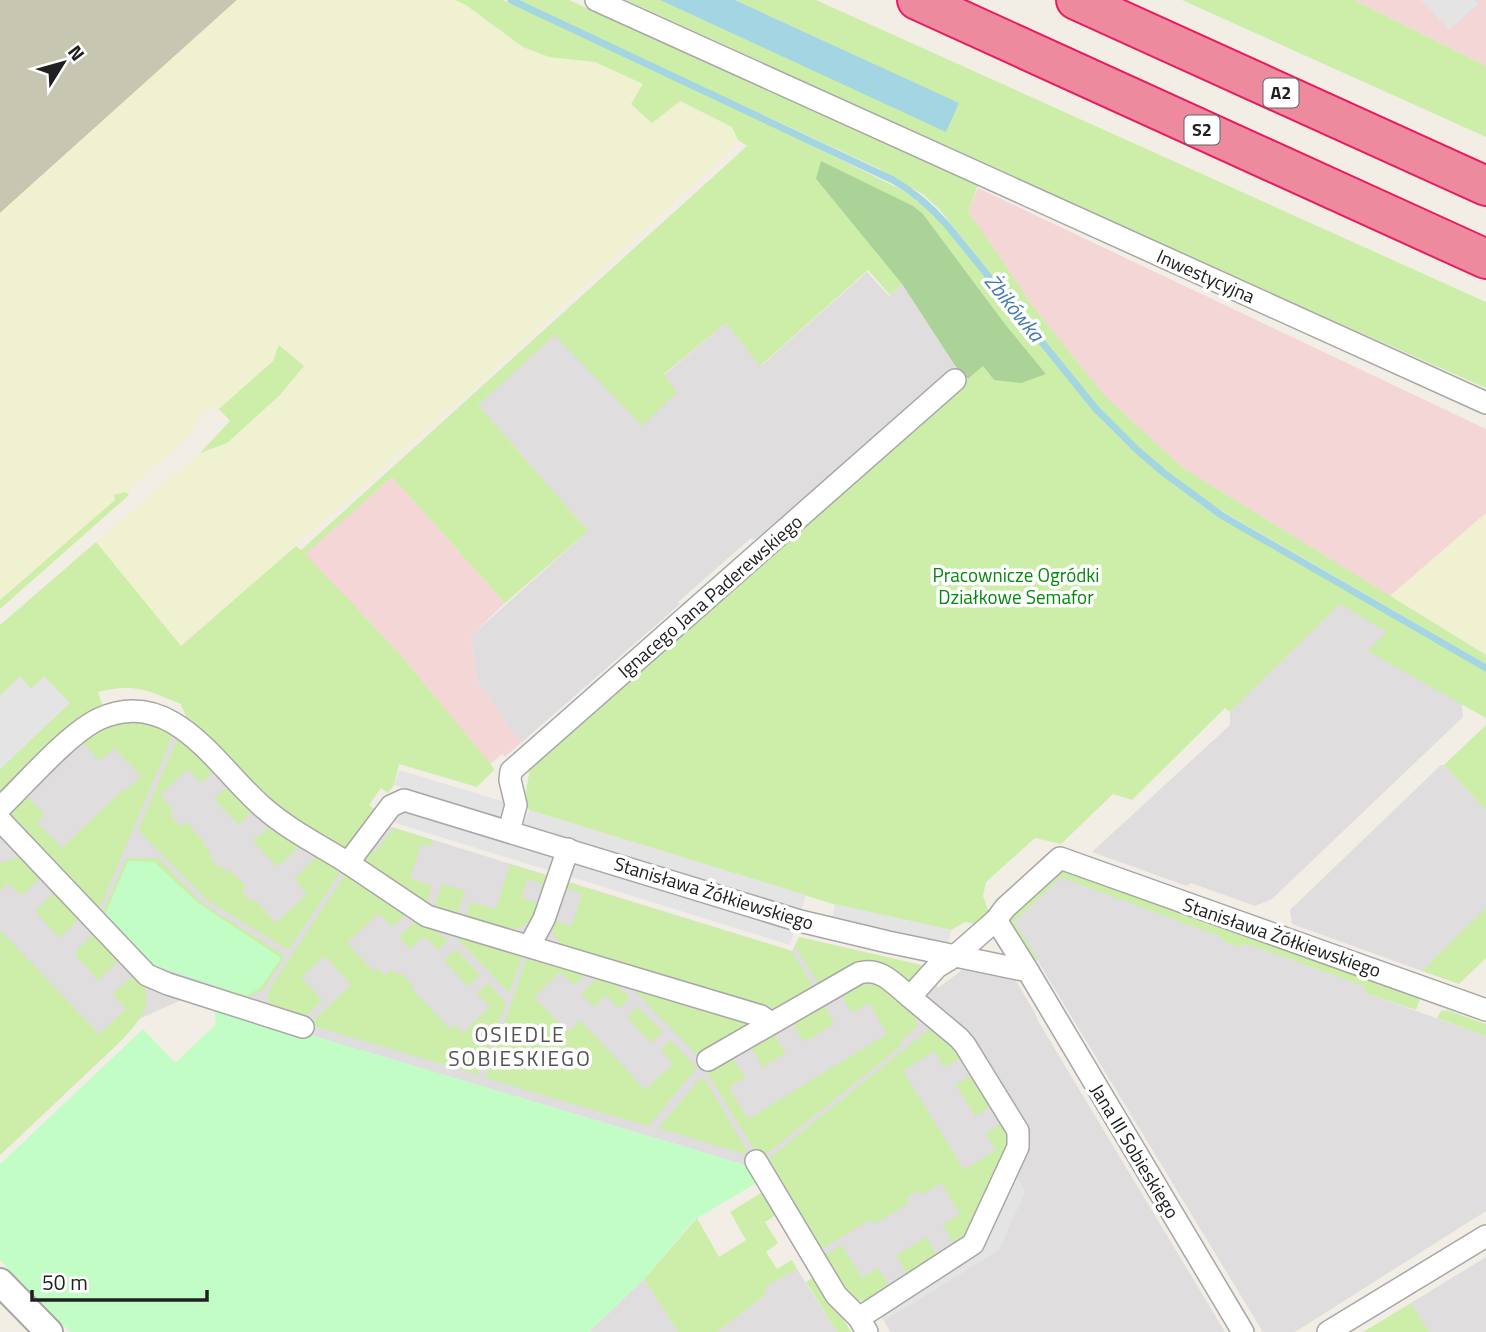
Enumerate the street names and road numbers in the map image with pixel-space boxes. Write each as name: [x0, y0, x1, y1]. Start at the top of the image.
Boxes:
road number: A2: [1264, 78, 1298, 108]
road number: S2: [1184, 116, 1220, 145]
street label: Inwestycyjna: [1153, 241, 1260, 310]
street label: Ignacego Jana Paderewskiego: [611, 507, 809, 684]
street label: Stanisława Żółkiewskiego: [611, 848, 818, 937]
street label: Stanisława Żółkiewskiego: [1179, 889, 1385, 984]
street label: Jana III Sobieskiego: [1084, 1078, 1187, 1224]

